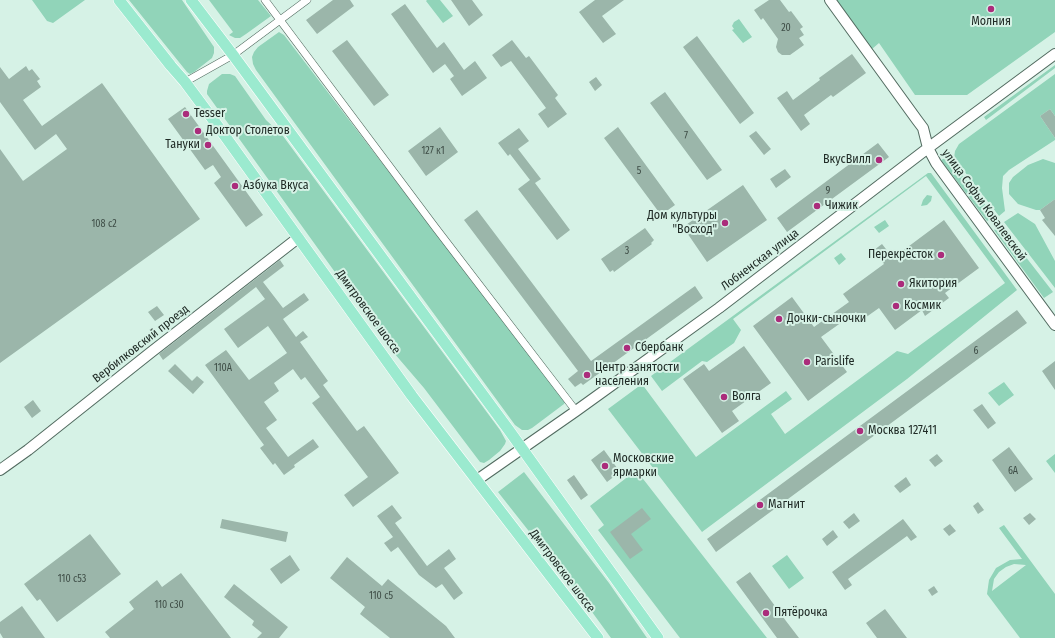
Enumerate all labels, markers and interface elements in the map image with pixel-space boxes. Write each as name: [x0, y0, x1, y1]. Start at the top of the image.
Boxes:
marker: Молния: [986, 4, 996, 14]
place label: Молния: [971, 15, 1011, 29]
house number: 20: [781, 22, 791, 34]
place label: Tesser: [194, 107, 225, 121]
marker: Tesser: [181, 109, 191, 119]
place label: Доктор Столетов: [206, 124, 290, 138]
marker: Доктор Столетов: [193, 126, 203, 136]
house number: 7: [684, 130, 688, 142]
place label: Тануки: [165, 138, 200, 152]
marker: Тануки: [203, 140, 213, 150]
house number: 127 к1: [421, 145, 445, 157]
street label: улица Софьи Ковалевской: [939, 146, 1029, 264]
place label: ВкусВилл: [823, 153, 871, 167]
marker: ВкусВилл: [874, 155, 884, 165]
house number: 5: [637, 165, 641, 177]
place label: Азбука Вкуса: [243, 179, 309, 193]
marker: Азбука Вкуса: [230, 181, 240, 191]
house number: 9: [826, 185, 830, 197]
place label: Чижик: [825, 199, 858, 213]
marker: Чижик: [812, 201, 822, 211]
place label: Дом культуры "Восход": [647, 209, 717, 237]
house number: 108 с2: [91, 218, 117, 230]
marker: Дом культуры "Восход": [720, 218, 730, 228]
street label: Лобненская улица: [718, 226, 802, 294]
house number: 3: [625, 245, 629, 257]
place label: Перекрёсток: [868, 248, 933, 262]
marker: Перекрёсток: [936, 250, 946, 260]
street label: Дмитровское шоссе: [333, 267, 403, 357]
place label: Якитория: [909, 277, 957, 291]
marker: Якитория: [896, 279, 906, 289]
place label: Космик: [904, 299, 941, 313]
marker: Космик: [891, 301, 901, 311]
street label: Вербилковский проезд: [90, 302, 192, 386]
place label: Дочки-сыночки: [787, 312, 866, 326]
marker: Дочки-сыночки: [774, 314, 784, 324]
place label: Сбербанк: [635, 341, 683, 355]
marker: Сбербанк: [622, 343, 632, 353]
house number: 6: [974, 345, 978, 357]
place label: Parislife: [815, 355, 855, 369]
marker: Parislife: [802, 357, 812, 367]
place label: Центр занятости населения: [595, 361, 679, 389]
house number: 110А: [214, 362, 232, 374]
marker: Центр занятости населения: [582, 370, 592, 380]
place label: Волга: [732, 390, 761, 404]
marker: Волга: [719, 392, 729, 402]
place label: Москва 127411: [868, 424, 937, 438]
marker: Москва 127411: [855, 426, 865, 436]
place label: Московские ярмарки: [613, 452, 674, 480]
marker: Московские ярмарки: [600, 461, 610, 471]
house number: 6А: [1008, 465, 1018, 477]
place label: Магнит: [768, 498, 805, 512]
marker: Магнит: [755, 500, 765, 510]
street label: Дмитровское шоссе: [526, 527, 598, 615]
house number: 110 с53: [58, 573, 86, 585]
house number: 110 с5: [369, 590, 393, 602]
house number: 110 с30: [154, 599, 184, 611]
place label: Пятёрочка: [774, 606, 828, 620]
marker: Пятёрочка: [761, 608, 771, 618]

